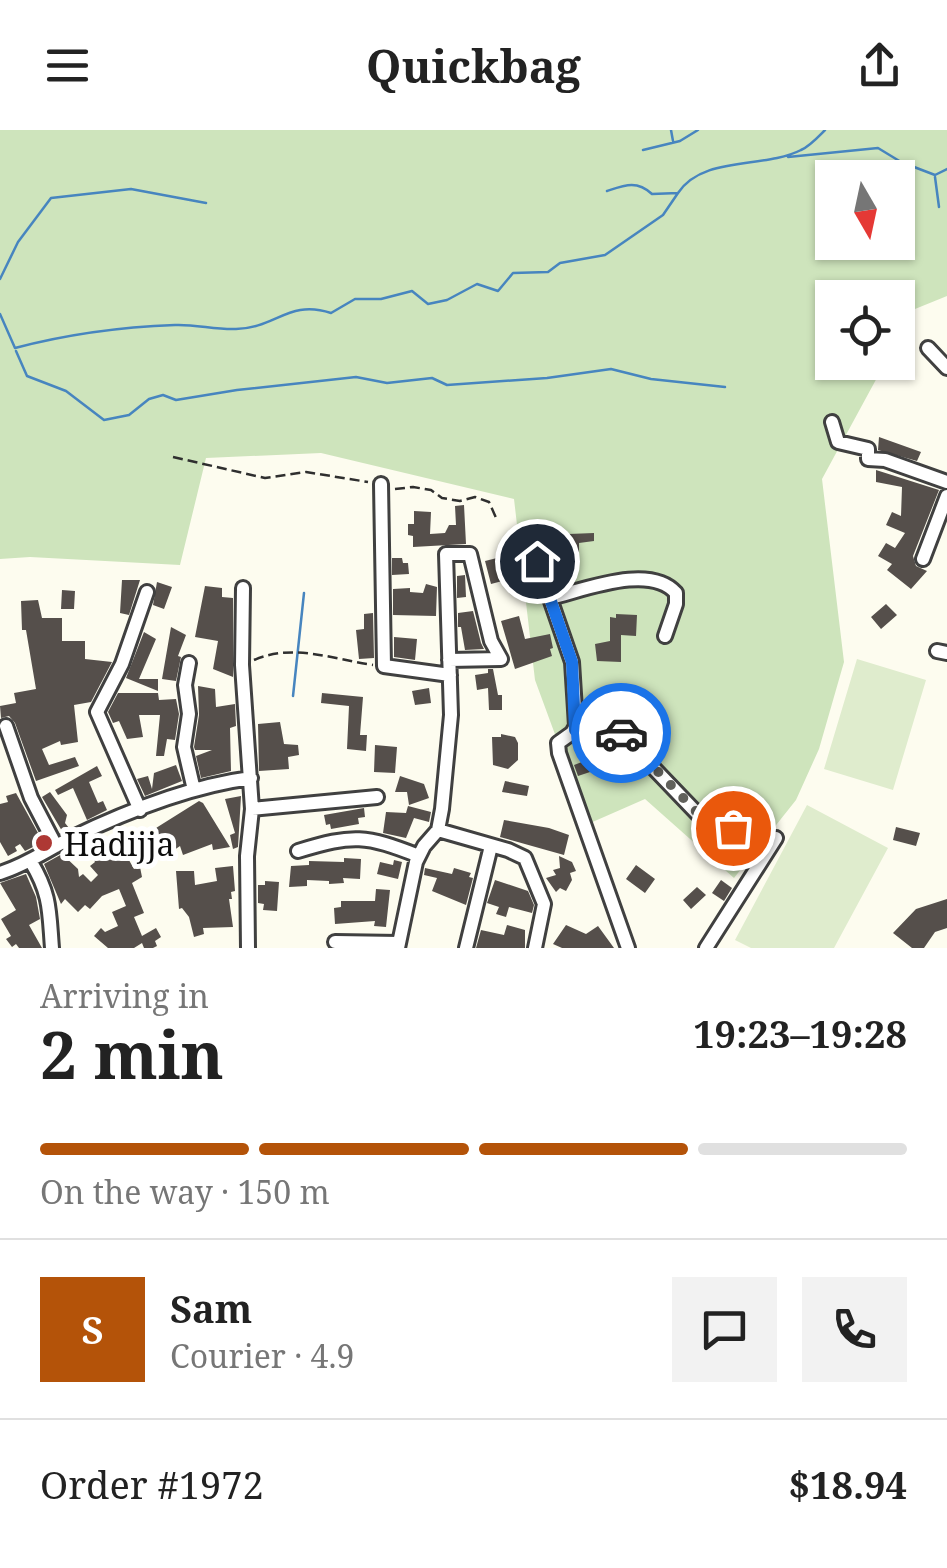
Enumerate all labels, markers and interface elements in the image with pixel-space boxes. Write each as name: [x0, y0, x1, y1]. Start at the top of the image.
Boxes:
text: Quickbag: [366, 35, 581, 96]
icon: menu: [40, 38, 95, 93]
icon: share: [852, 38, 907, 93]
north arrow: [815, 160, 915, 260]
map controls: [815, 160, 915, 380]
button: locate: [815, 280, 915, 380]
pin: [495, 519, 580, 604]
icon: home: [510, 534, 565, 589]
courier: [571, 683, 671, 783]
icon: car: [594, 706, 649, 761]
pin: [691, 786, 776, 871]
icon: bag: [706, 801, 761, 856]
place label: Hadijja: [64, 822, 175, 865]
marker: Hadijja: [33, 832, 55, 854]
text: Arriving in: [40, 974, 209, 1017]
text: 19:23–19:28: [693, 1007, 907, 1059]
text: 2 min: [40, 1010, 224, 1098]
text: On the way · 150 m: [40, 1170, 330, 1213]
button: chat: [672, 1277, 777, 1382]
button: phone: [802, 1277, 907, 1382]
text: Sam: [170, 1282, 252, 1334]
text: S: [81, 1303, 104, 1355]
text: Courier · 4.9: [170, 1334, 354, 1377]
text: Order #1972: [40, 1458, 264, 1510]
text: $18.94: [788, 1458, 907, 1510]

